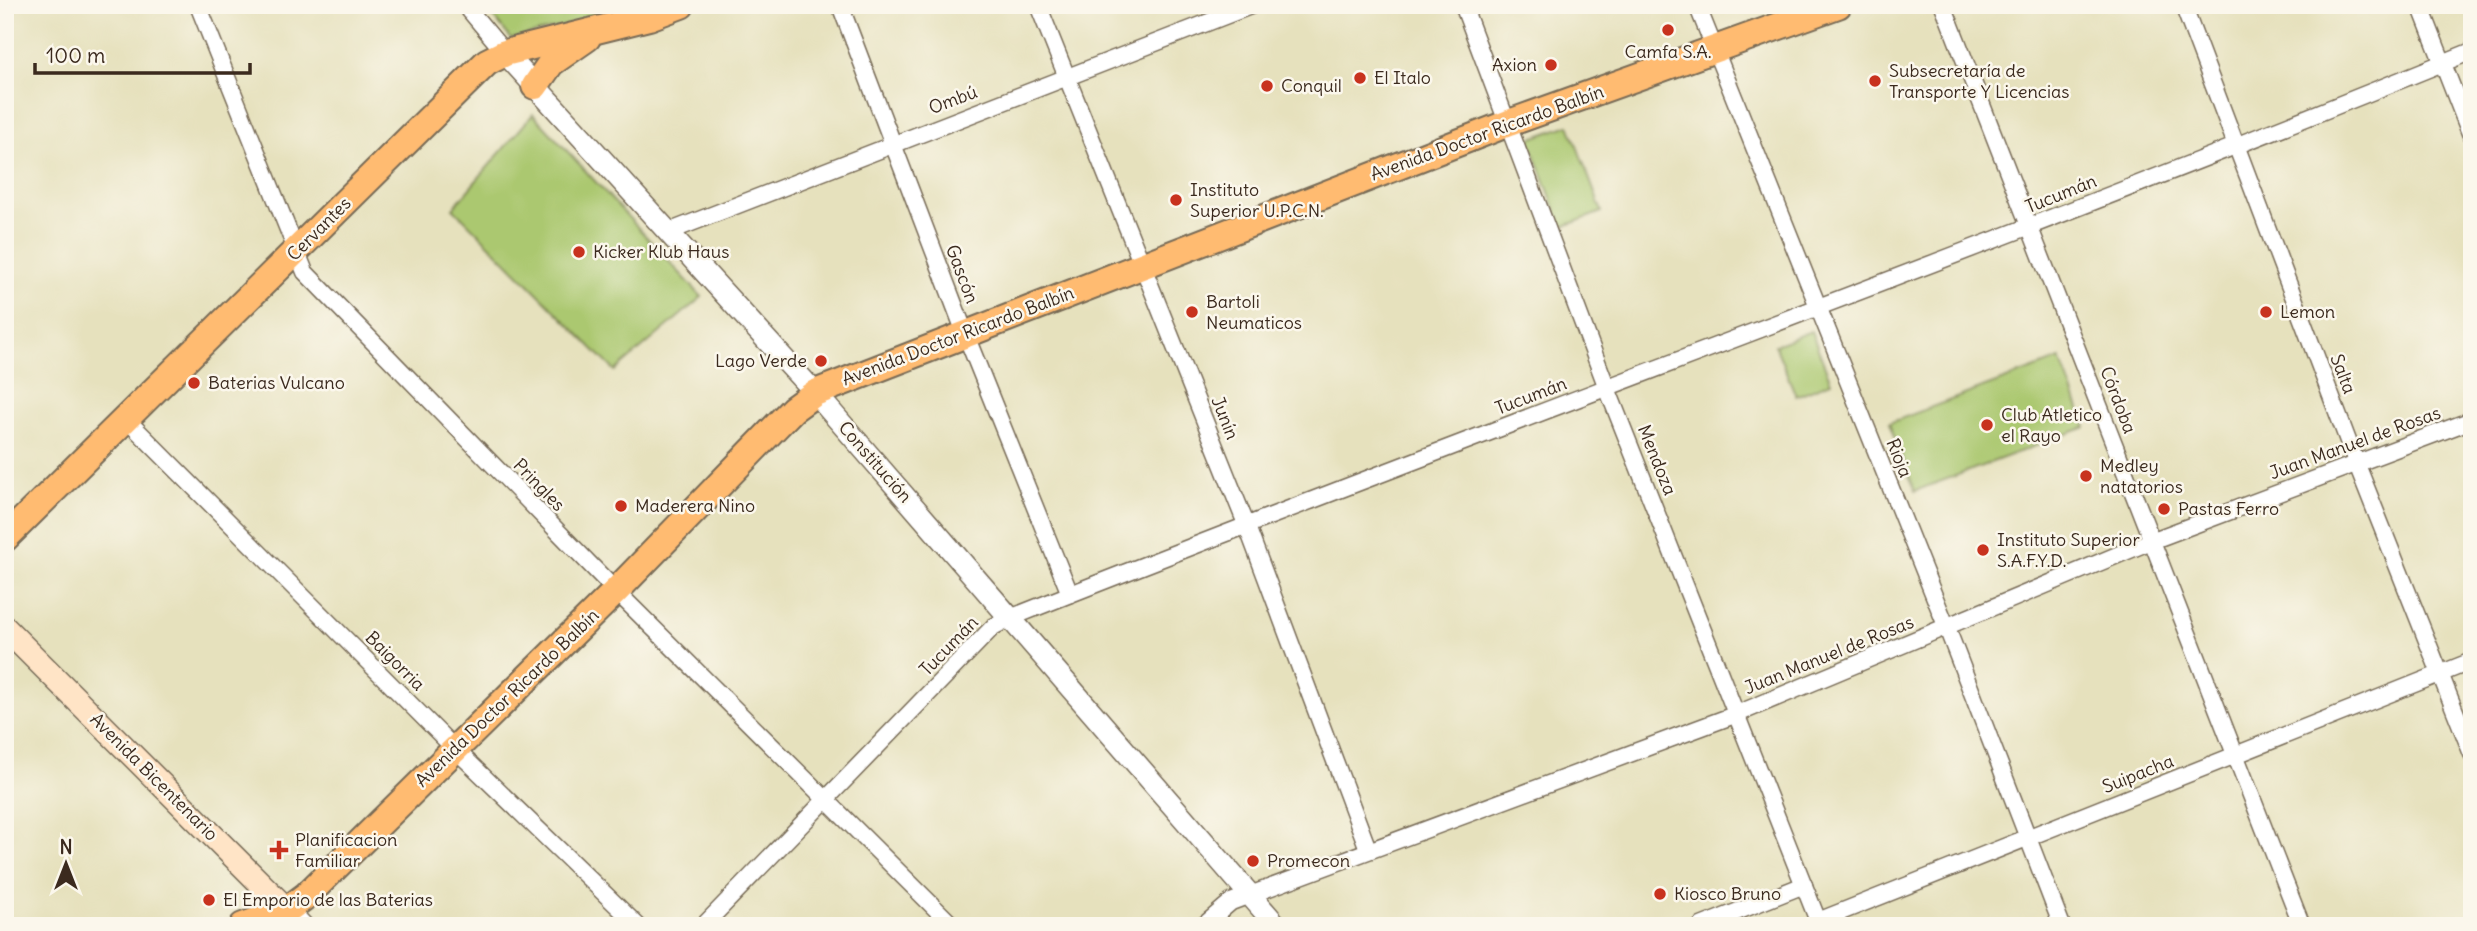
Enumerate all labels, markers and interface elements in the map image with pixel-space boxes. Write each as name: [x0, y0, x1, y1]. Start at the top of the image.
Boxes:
marker: Camfa S.A.: [1660, 22, 1676, 38]
scale bar: [35, 32, 250, 76]
place label: Camfa S.A.: [1625, 40, 1711, 63]
text: 100 m: [46, 42, 105, 69]
place label: Axion: [1492, 53, 1537, 76]
marker: Axion: [1543, 57, 1559, 73]
place label: Subsecretaría de Transporte Y Licencias: [1889, 59, 2070, 103]
place label: El Italo: [1374, 66, 1431, 89]
marker: El Italo: [1352, 70, 1368, 86]
marker: Subsecretaría de Transporte Y Licencias: [1867, 73, 1883, 89]
place label: Conquil: [1281, 74, 1342, 97]
marker: Conquil: [1259, 78, 1275, 94]
street label: Ombú: [925, 80, 980, 119]
street label: Avenida Doctor Ricardo Balbín: [1367, 80, 1607, 186]
street label: Tucumán: [2022, 169, 2100, 218]
place label: Instituto Superior U.P.C.N.: [1190, 178, 1324, 222]
street label: Cervantes: [282, 192, 356, 266]
marker: Instituto Superior U.P.C.N.: [1168, 192, 1184, 208]
place label: Kicker Klub Haus: [593, 240, 729, 263]
street label: Gascón: [941, 241, 984, 306]
marker: Kicker Klub Haus: [571, 244, 587, 260]
street label: Avenida Doctor Ricardo Balbín: [839, 281, 1077, 390]
place label: Bartoli Neumaticos: [1206, 290, 1302, 334]
place label: Lemon: [2280, 300, 2335, 323]
marker: Bartoli Neumaticos: [1184, 304, 1200, 320]
marker: Lemon: [2258, 304, 2274, 320]
place label: Lago Verde: [715, 349, 807, 372]
street label: Salta: [2325, 351, 2361, 397]
marker: Lago Verde: [813, 353, 829, 369]
street label: Córdoba: [2095, 363, 2142, 437]
place label: Baterias Vulcano: [208, 371, 345, 394]
street label: Tucumán: [1492, 371, 1570, 420]
marker: Baterias Vulcano: [186, 375, 202, 391]
street label: Junín: [1206, 393, 1244, 443]
street label: Juan Manuel de Rosas: [2266, 401, 2444, 484]
place label: Club Atletico el Rayo: [2001, 403, 2102, 447]
street label: Constitución: [834, 416, 917, 507]
marker: Club Atletico el Rayo: [1979, 417, 1995, 433]
street label: Mendoza: [1633, 421, 1682, 498]
street label: Rioja: [1881, 435, 1918, 481]
street label: Pringles: [509, 453, 570, 516]
place label: Medley natatorios: [2100, 454, 2183, 498]
marker: Medley natatorios: [2078, 468, 2094, 484]
place label: Maderera Nino: [635, 494, 755, 517]
place label: Pastas Ferro: [2178, 497, 2279, 520]
marker: Maderera Nino: [613, 498, 629, 514]
marker: Pastas Ferro: [2156, 501, 2172, 517]
place label: Instituto Superior S.A.F.Y.D.: [1997, 528, 2140, 572]
marker: Instituto Superior S.A.F.Y.D.: [1975, 542, 1991, 558]
street label: Avenida Doctor Ricardo Balbín: [410, 604, 603, 792]
street label: Juan Manuel de Rosas: [1741, 610, 1917, 699]
street label: Tucumán: [914, 611, 983, 681]
street label: Baigorria: [361, 626, 430, 695]
street label: Avenida Bicentenario: [85, 708, 223, 846]
street label: Suipacha: [2099, 749, 2177, 798]
place label: Planificacion Familiar: [295, 828, 397, 872]
north arrow: [32, 830, 102, 900]
text: N: [59, 835, 73, 859]
marker: Planificacion Familiar: [269, 840, 289, 860]
place label: Promecon: [1267, 849, 1350, 872]
marker: Promecon: [1245, 853, 1261, 869]
place label: Kiosco Bruno: [1674, 882, 1781, 905]
marker: Kiosco Bruno: [1652, 886, 1668, 902]
place label: El Emporio de las Baterias: [223, 888, 433, 911]
marker: El Emporio de las Baterias: [201, 892, 217, 908]

